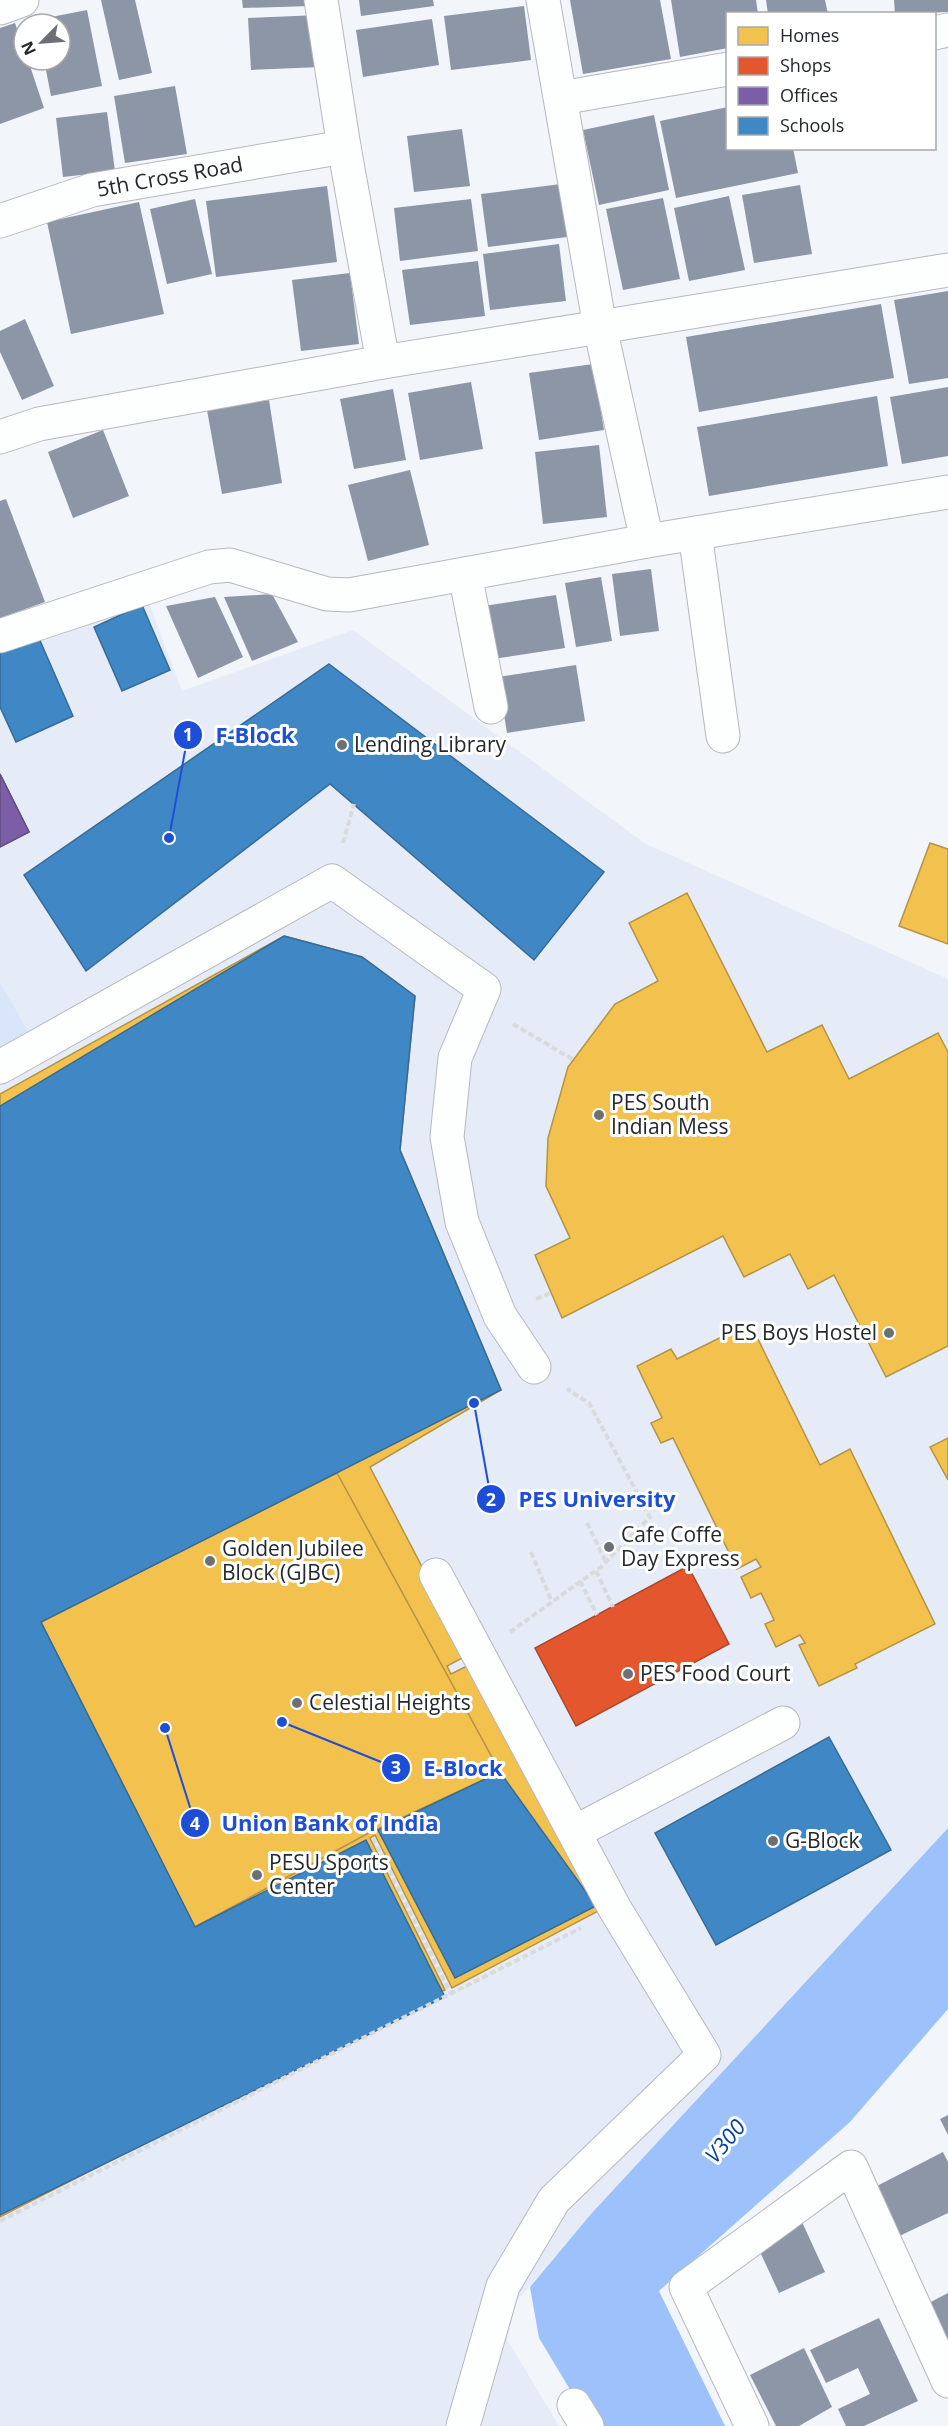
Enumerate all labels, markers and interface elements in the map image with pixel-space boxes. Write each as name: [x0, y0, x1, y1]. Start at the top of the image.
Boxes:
north arrow: [12, 12, 72, 72]
legend: [726, 12, 936, 150]
text: Homes: [780, 23, 839, 47]
text: N: [16, 38, 41, 59]
text: Shops: [780, 53, 831, 77]
text: Offices: [780, 83, 838, 107]
text: Schools: [780, 113, 844, 137]
street label: 5th Cross Road: [95, 149, 245, 203]
callout: F-Block: [173, 715, 307, 755]
text: F-Block: [215, 719, 295, 749]
text: 1: [183, 722, 193, 746]
place label: Lending Library: [354, 730, 506, 758]
marker: Lending Library: [335, 738, 349, 752]
place label: PES South Indian Mess: [611, 1088, 729, 1140]
marker: PES South Indian Mess: [592, 1108, 606, 1122]
place label: PES Boys Hostel: [721, 1318, 877, 1346]
marker: PES Boys Hostel: [882, 1326, 896, 1340]
callout: PES University: [476, 1479, 687, 1519]
text: PES University: [519, 1483, 676, 1513]
text: 2: [486, 1487, 496, 1511]
place label: Cafe Coffe Day Express: [621, 1520, 740, 1572]
place label: Golden Jubilee Block (GJBC): [222, 1534, 364, 1586]
marker: Cafe Coffe Day Express: [602, 1540, 616, 1554]
marker: Golden Jubilee Block (GJBC): [203, 1554, 217, 1568]
place label: PES Food Court: [640, 1659, 791, 1687]
marker: PES Food Court: [621, 1667, 635, 1681]
place label: Celestial Heights: [309, 1688, 471, 1716]
marker: Celestial Heights: [290, 1696, 304, 1710]
callout: E-Block: [381, 1748, 514, 1788]
text: E-Block: [423, 1752, 503, 1782]
text: 3: [391, 1755, 401, 1779]
callout: Union Bank of India: [180, 1803, 451, 1843]
text: Union Bank of India: [221, 1807, 439, 1837]
text: 4: [190, 1811, 200, 1835]
place label: G-Block: [785, 1826, 860, 1854]
marker: G-Block: [766, 1834, 780, 1848]
place label: PESU Sports Center: [269, 1848, 389, 1900]
marker: PESU Sports Center: [250, 1868, 264, 1882]
water label: V300: [697, 2112, 751, 2169]

